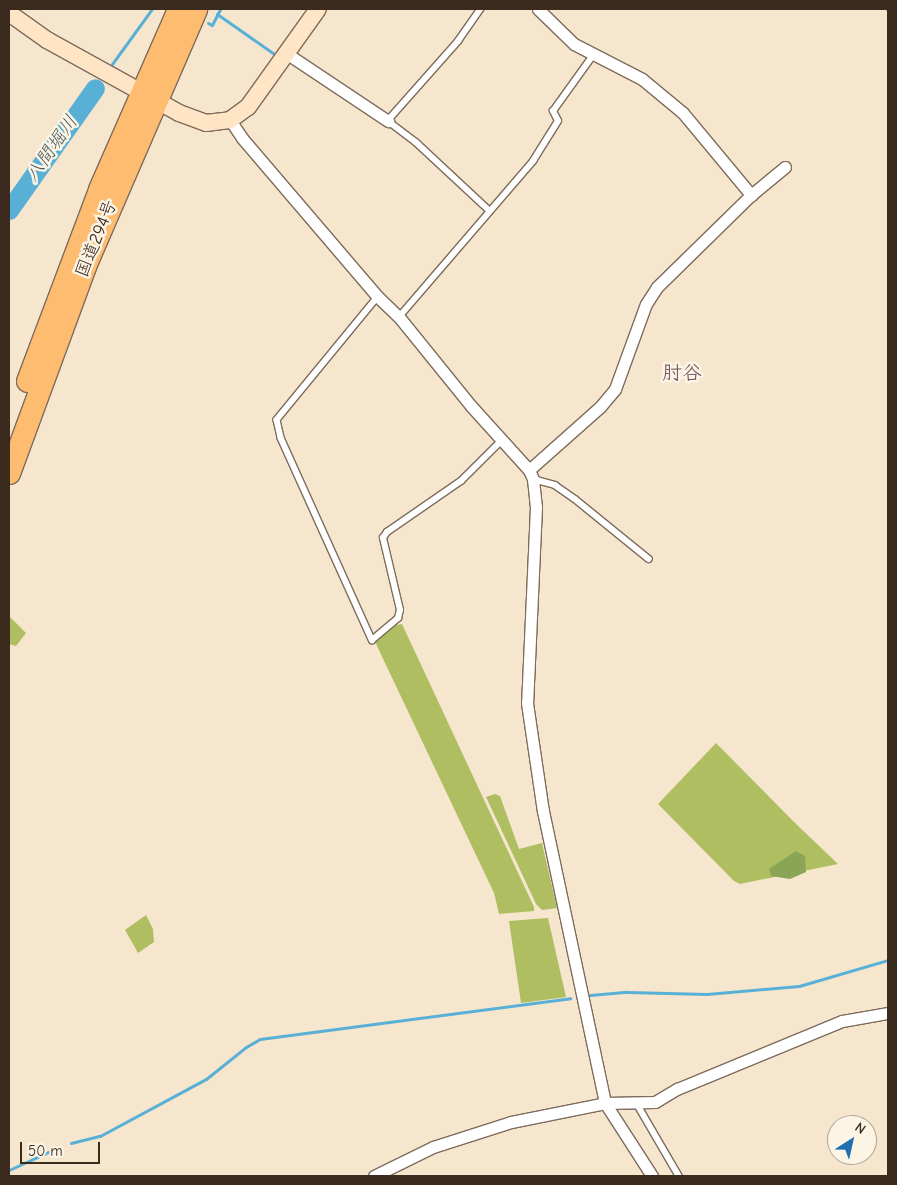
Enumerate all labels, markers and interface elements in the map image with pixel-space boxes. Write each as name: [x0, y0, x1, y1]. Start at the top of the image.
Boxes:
water label: 八間堀川: [21, 111, 83, 187]
street label: 国道294号: [72, 197, 122, 281]
district label: 肘谷: [662, 360, 702, 384]
north arrow: [827, 1115, 877, 1165]
text: N: [852, 1119, 869, 1138]
scale bar: [22, 1132, 102, 1164]
text: 50 m: [28, 1142, 63, 1160]

